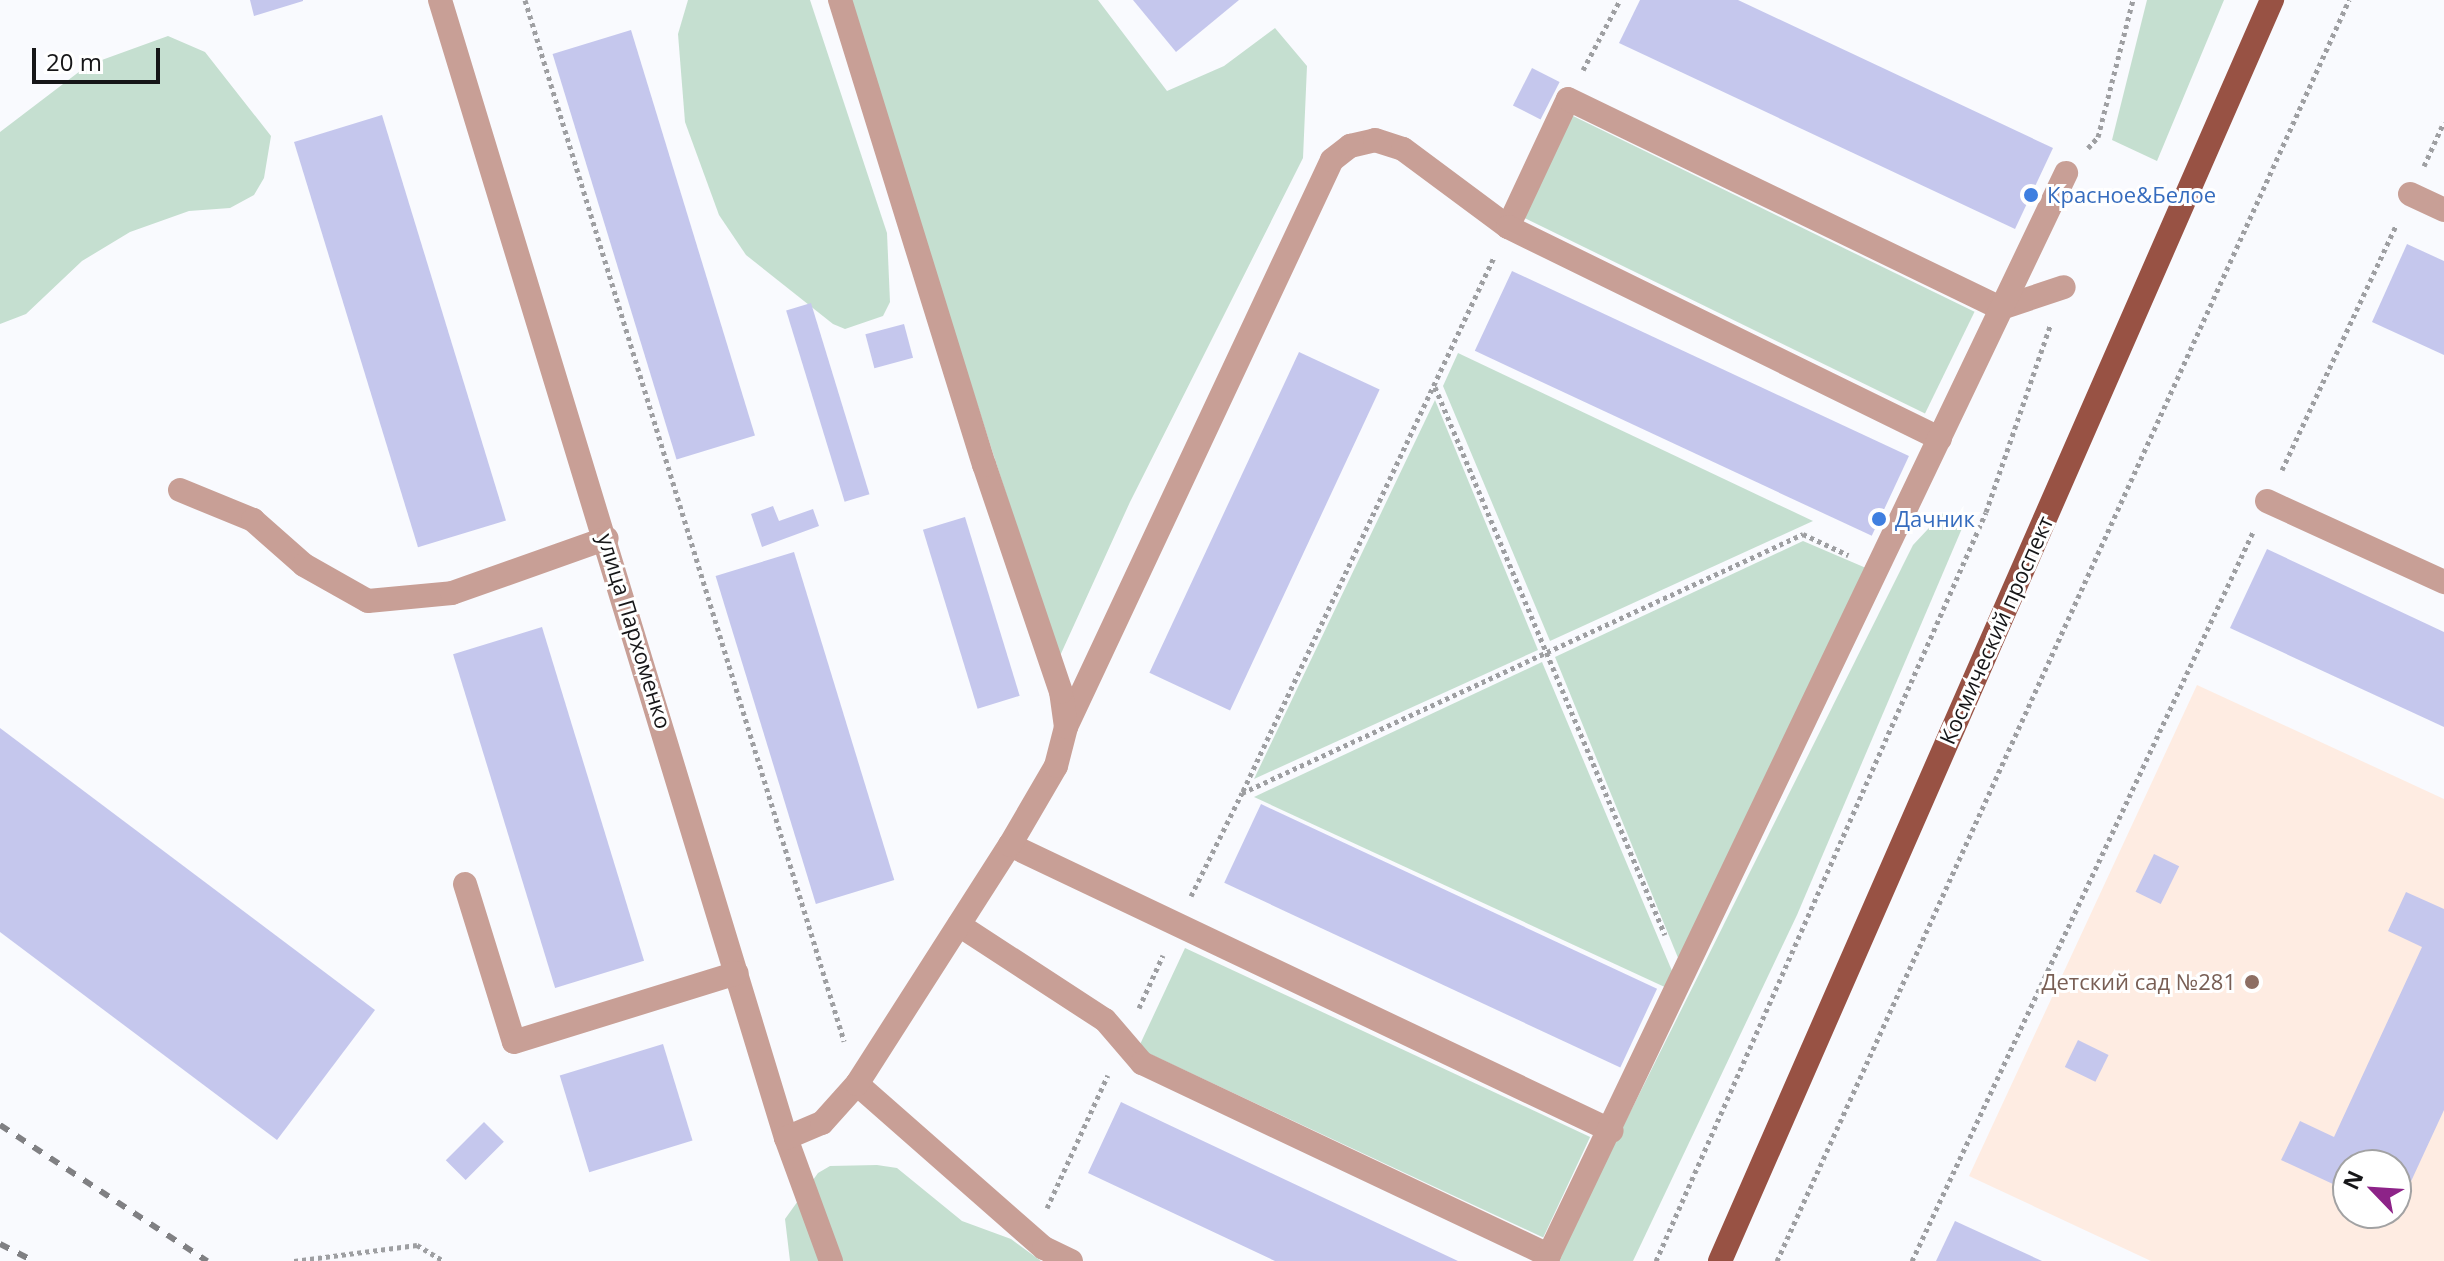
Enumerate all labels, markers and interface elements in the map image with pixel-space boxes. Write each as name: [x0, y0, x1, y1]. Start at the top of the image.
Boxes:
scale bar: [36, 32, 164, 82]
text: 20 m: [46, 45, 102, 78]
place label: Красное&Белое: [2047, 182, 2216, 208]
marker: Красное&Белое: [2022, 186, 2040, 204]
place label: Дачник: [1895, 506, 1975, 532]
marker: Дачник: [1870, 510, 1888, 528]
street label: Космический проспект: [1934, 512, 2058, 748]
street label: улица Пархоменко: [593, 530, 677, 732]
place label: Детский сад №281: [2041, 969, 2236, 995]
marker: Детский сад №281: [2243, 973, 2261, 991]
north arrow: [2332, 1149, 2412, 1229]
text: N: [2335, 1165, 2369, 1194]

